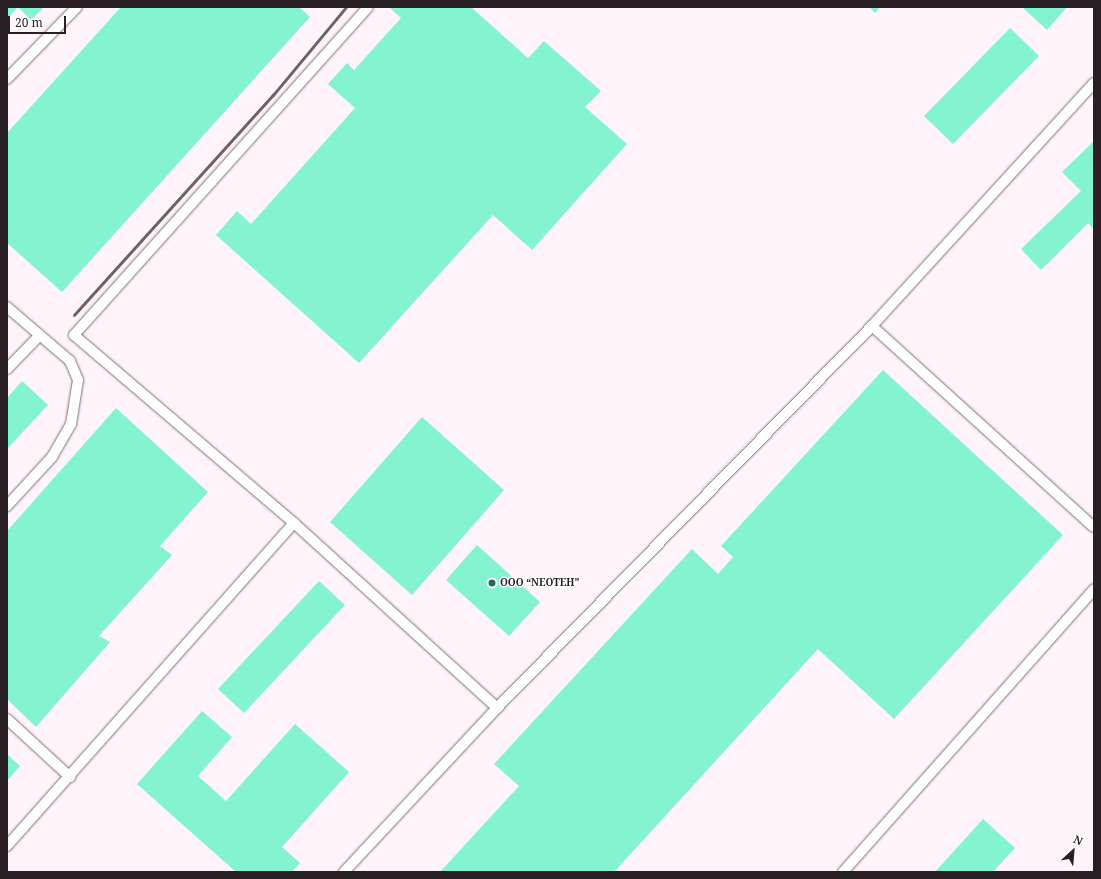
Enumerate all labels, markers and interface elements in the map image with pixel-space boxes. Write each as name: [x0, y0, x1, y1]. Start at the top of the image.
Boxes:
scale bar: [10, 8, 68, 34]
text: 20 m: [15, 14, 43, 31]
place label: OOO “NEOTEH”: [500, 577, 579, 589]
marker: OOO “NEOTEH”: [487, 578, 497, 588]
north arrow: [1053, 831, 1093, 871]
text: N: [1071, 831, 1086, 848]

